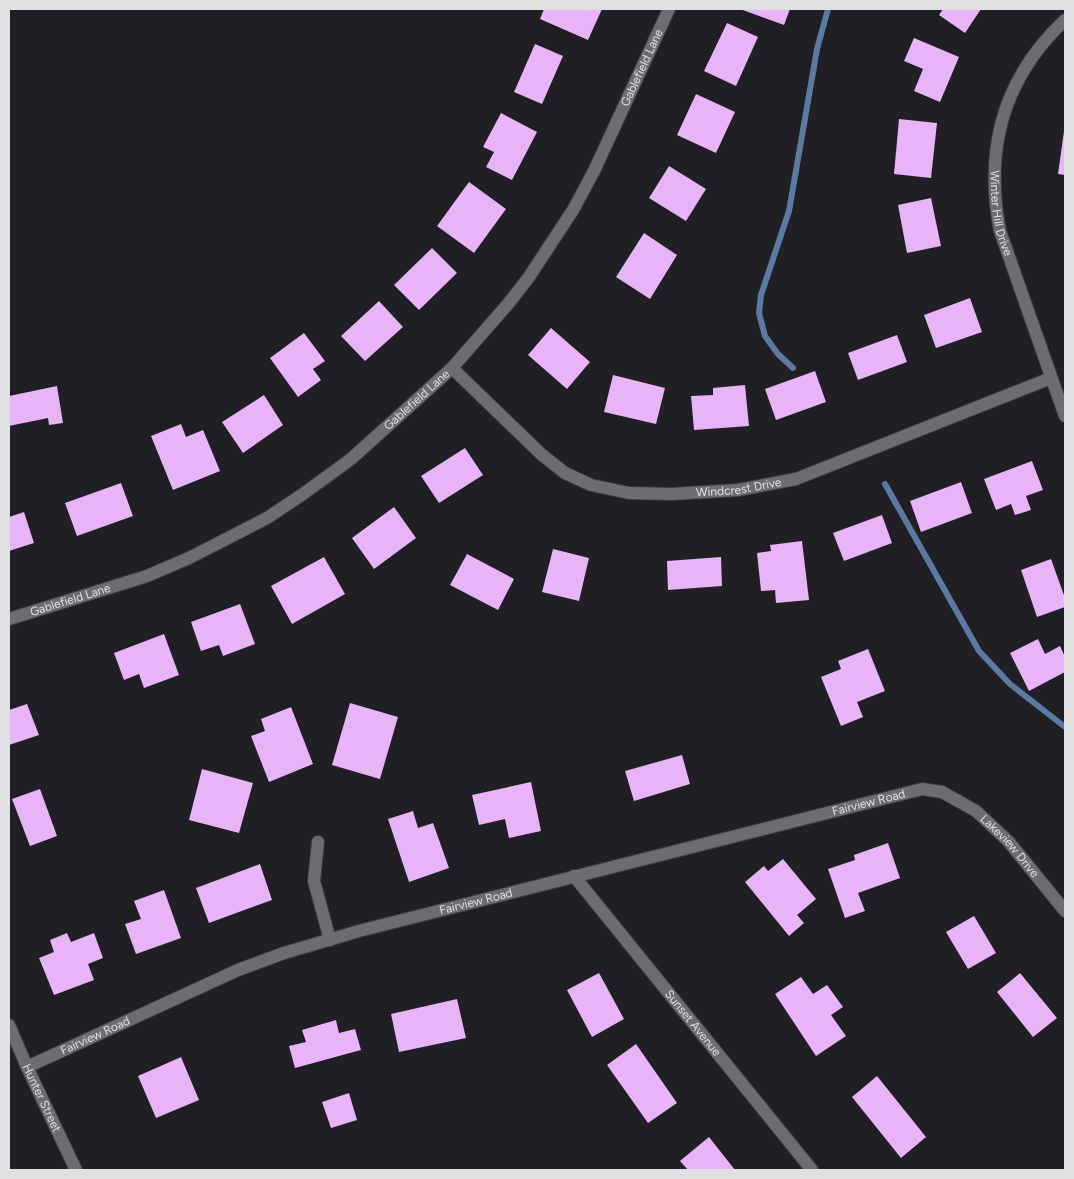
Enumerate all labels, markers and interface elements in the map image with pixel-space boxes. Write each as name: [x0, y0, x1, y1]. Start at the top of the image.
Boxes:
street label: Gablefield Lane: [618, 26, 666, 109]
street label: Winter Hill Drive: [988, 170, 1015, 258]
street label: Gablefield Lane: [381, 366, 453, 433]
street label: Windcrest Drive: [696, 475, 783, 500]
street label: Gablefield Lane: [28, 581, 113, 619]
street label: Fairview Road: [831, 787, 907, 818]
street label: Lakeview Drive: [978, 812, 1042, 881]
street label: Fairview Road: [438, 886, 514, 917]
street label: Sunset Avenue: [662, 987, 724, 1059]
street label: Fairview Road: [58, 1014, 132, 1058]
street label: Hunter Street: [19, 1061, 64, 1135]

